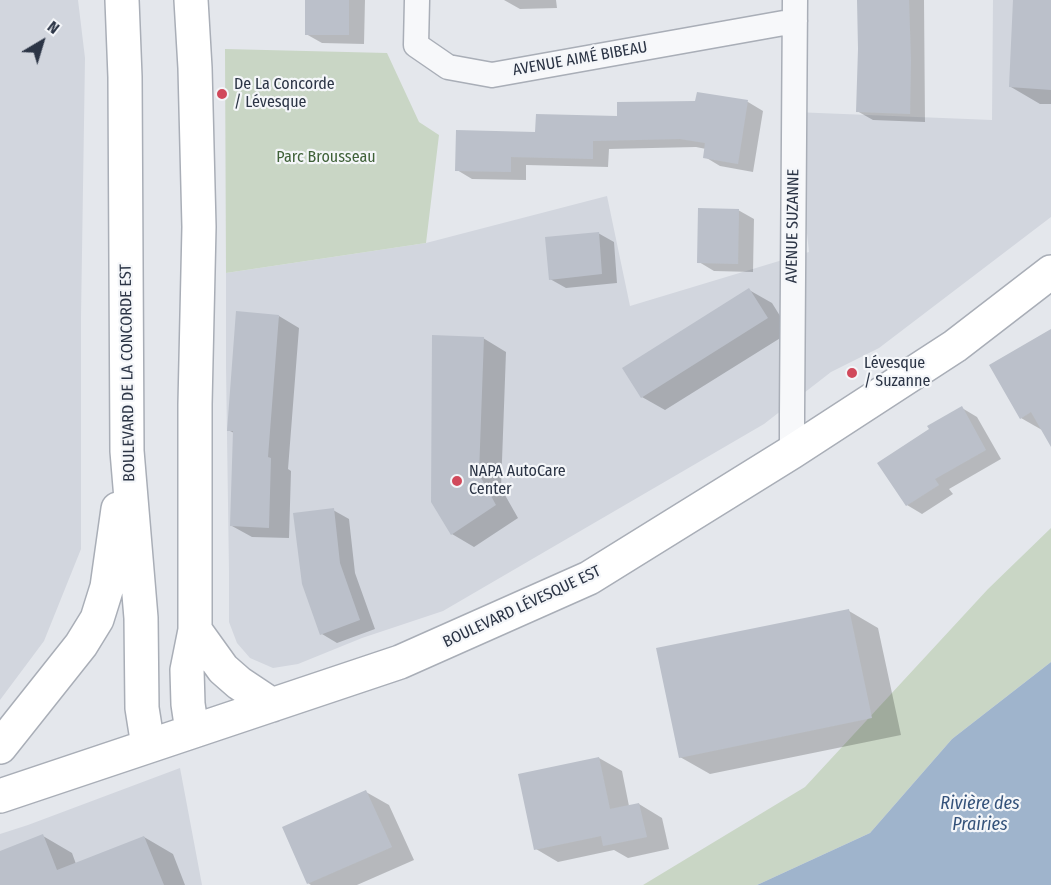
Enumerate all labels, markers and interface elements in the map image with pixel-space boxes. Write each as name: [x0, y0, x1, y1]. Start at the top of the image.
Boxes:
north arrow: [12, 12, 72, 72]
text: N: [44, 17, 63, 38]
street label: AVENUE AIMÉ BIBEAU: [511, 38, 649, 80]
place label: De La Concorde / Lévesque: [234, 75, 335, 113]
marker: De La Concorde / Lévesque: [215, 87, 229, 101]
park label: Parc Brousseau: [276, 148, 376, 168]
street label: AVENUE SUZANNE: [782, 169, 804, 283]
street label: BOULEVARD DE LA CONCORDE EST: [117, 264, 139, 482]
place label: Lévesque / Suzanne: [864, 354, 930, 392]
marker: Lévesque / Suzanne: [845, 366, 859, 380]
place label: NAPA AutoCare Center: [469, 462, 566, 500]
marker: NAPA AutoCare Center: [450, 474, 464, 488]
street label: BOULEVARD LÉVESQUE EST: [440, 562, 604, 652]
water label: Rivière des Prairies: [940, 793, 1020, 836]

